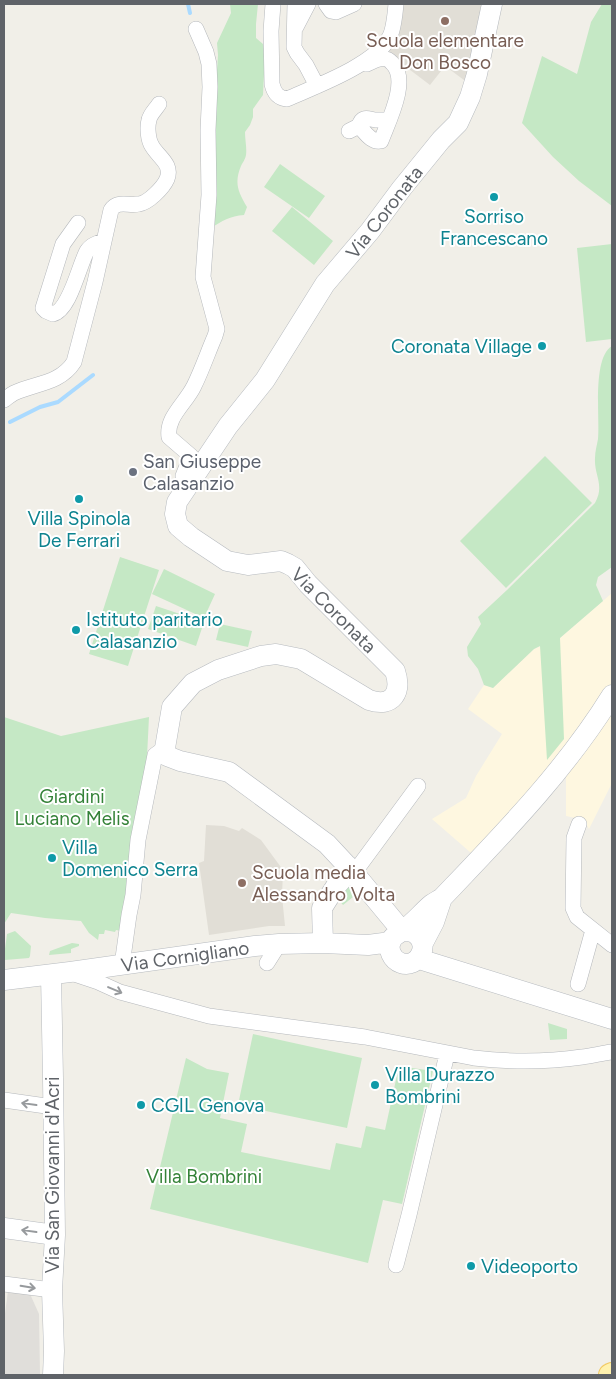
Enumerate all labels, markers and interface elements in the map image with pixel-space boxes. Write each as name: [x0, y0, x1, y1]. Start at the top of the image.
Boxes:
marker: Scuola elementare Don Bosco: [439, 15, 451, 27]
place label: Scuola elementare Don Bosco: [366, 29, 524, 74]
street label: Via Coronata: [341, 161, 428, 263]
marker: Sorriso Francescano: [488, 191, 500, 203]
place label: Sorriso Francescano: [440, 205, 548, 250]
place label: Coronata Village: [391, 335, 532, 358]
marker: Coronata Village: [536, 340, 548, 352]
place label: San Giuseppe Calasanzio: [143, 450, 261, 495]
marker: San Giuseppe Calasanzio: [127, 466, 139, 478]
marker: Villa Spinola De Ferrari: [73, 493, 85, 505]
place label: Villa Spinola De Ferrari: [27, 507, 131, 552]
street label: Via Coronata: [286, 563, 381, 658]
place label: Istituto paritario Calasanzio: [86, 608, 223, 653]
marker: Istituto paritario Calasanzio: [70, 624, 82, 636]
park label: Giardini Luciano Melis: [14, 785, 130, 830]
place label: Villa Domenico Serra: [62, 836, 198, 881]
marker: Villa Domenico Serra: [46, 852, 58, 864]
place label: Scuola media Alessandro Volta: [252, 861, 395, 906]
marker: Scuola media Alessandro Volta: [236, 877, 248, 889]
street label: Via Cornigliano: [120, 936, 251, 977]
one-way arrow: [107, 985, 122, 995]
place label: Villa Durazzo Bombrini: [385, 1063, 495, 1108]
street label: Via San Giovanni d'Acri: [41, 1077, 64, 1273]
marker: Villa Durazzo Bombrini: [369, 1079, 381, 1091]
place label: CGIL Genova: [151, 1094, 264, 1117]
one-way arrow: [21, 1098, 37, 1108]
marker: CGIL Genova: [135, 1099, 147, 1111]
park label: Villa Bombrini: [146, 1165, 262, 1188]
one-way arrow: [22, 1226, 38, 1236]
place label: Videoporto: [481, 1255, 578, 1278]
marker: Videoporto: [465, 1260, 477, 1272]
one-way arrow: [19, 1283, 35, 1293]

